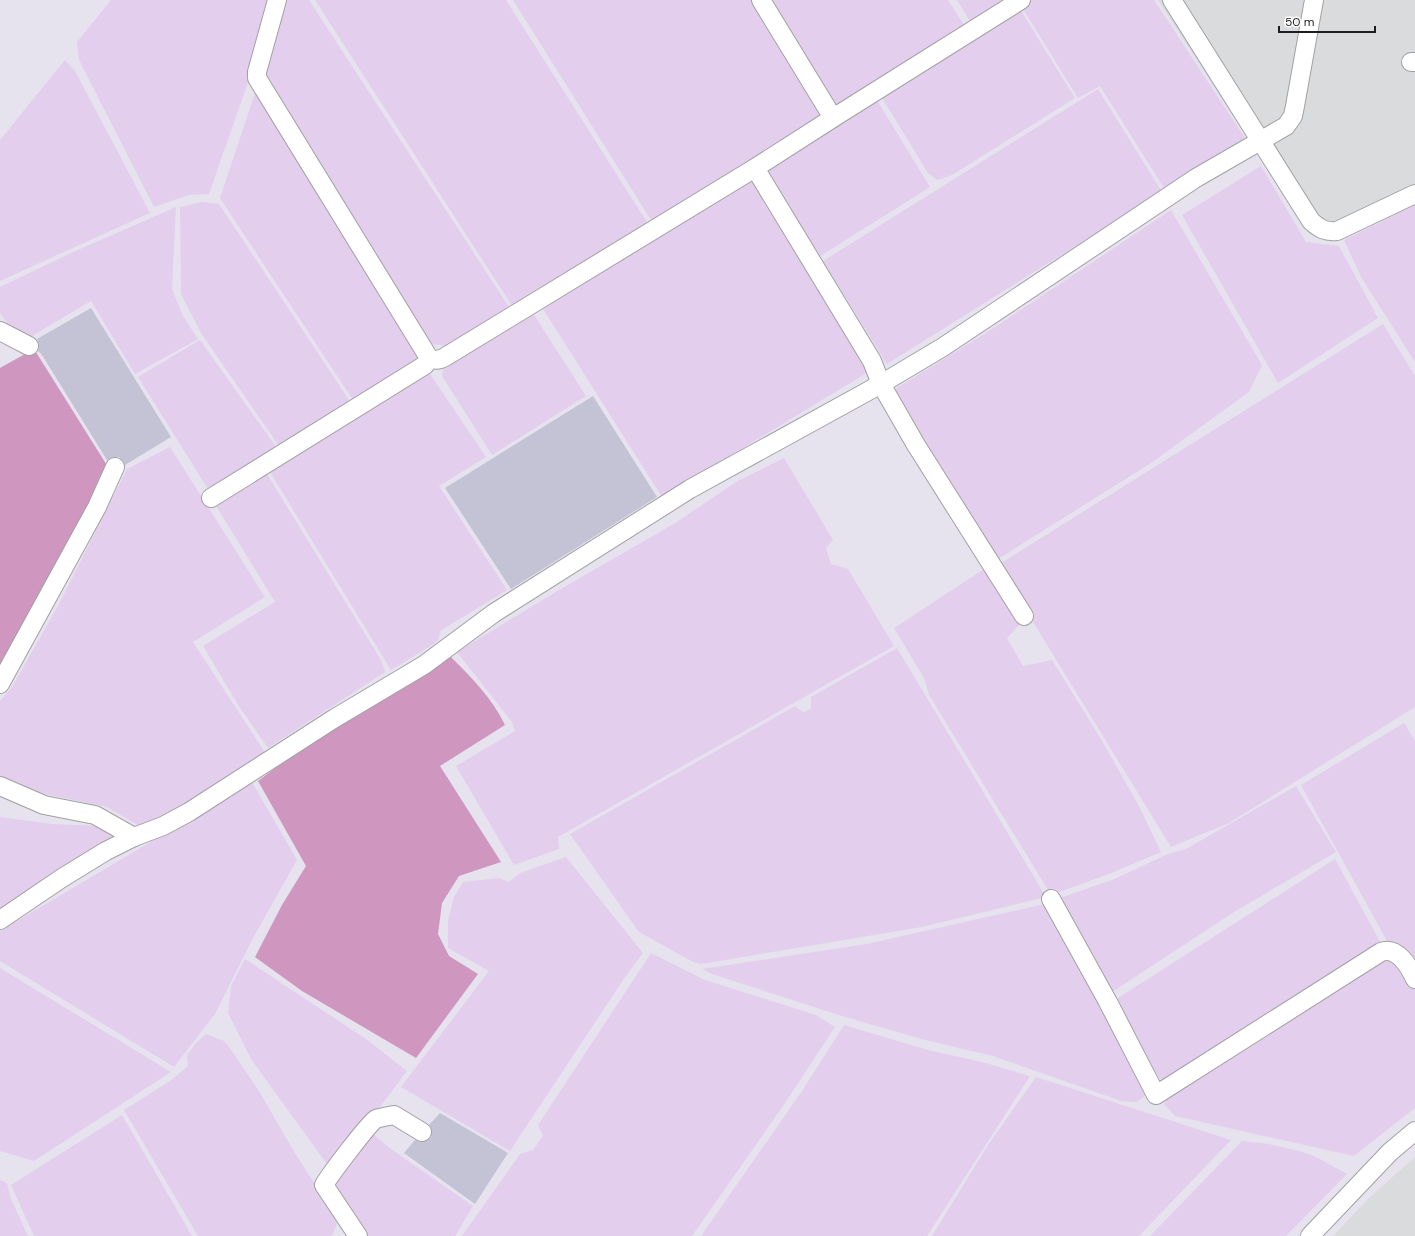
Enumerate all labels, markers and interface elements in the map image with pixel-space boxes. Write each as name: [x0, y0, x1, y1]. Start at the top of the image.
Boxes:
scale bar: [1279, 8, 1375, 34]
text: 50 m: [1285, 14, 1314, 30]

